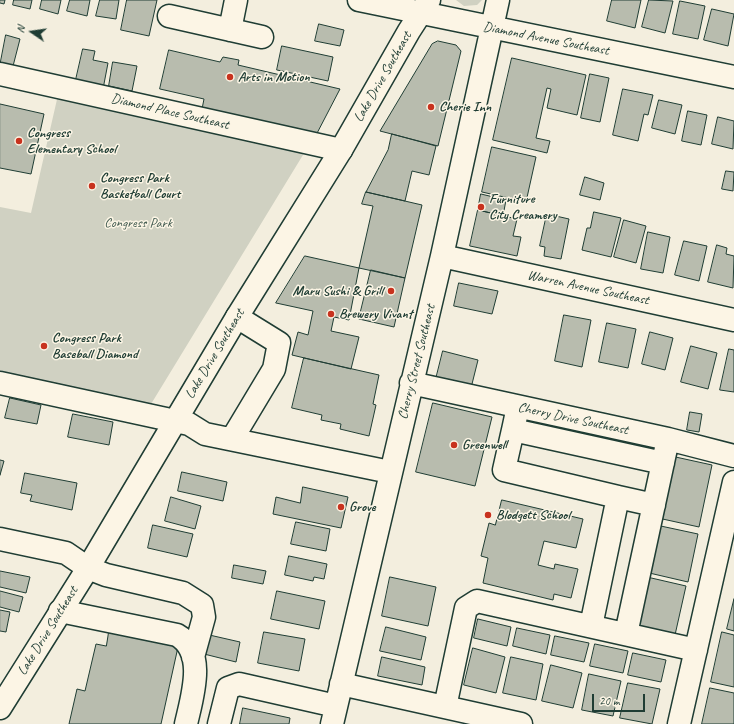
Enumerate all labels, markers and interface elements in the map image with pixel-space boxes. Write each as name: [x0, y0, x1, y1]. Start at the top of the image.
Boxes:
north arrow: [12, 12, 52, 52]
street label: Diamond Avenue Southeast: [482, 19, 610, 59]
text: N: [13, 24, 28, 34]
street label: Lake Drive Southeast: [350, 29, 416, 125]
place label: Arts in Motion: [238, 69, 310, 85]
marker: Arts in Motion: [225, 72, 235, 82]
street label: Diamond Place Southeast: [109, 90, 231, 134]
place label: Cherie Inn: [439, 99, 491, 115]
marker: Cherie Inn: [426, 102, 436, 112]
place label: Congress Elementary School: [27, 125, 116, 158]
marker: Congress Elementary School: [14, 136, 24, 146]
place label: Congress Park Basketball Court: [100, 170, 180, 202]
marker: Congress Park Basketball Court: [87, 181, 97, 191]
place label: Furniture City Creamery: [489, 191, 556, 224]
marker: Furniture City Creamery: [476, 202, 486, 212]
park label: Congress Park: [104, 215, 172, 231]
street label: Warren Avenue Southeast: [526, 267, 650, 309]
place label: Maru Sushi & Grill: [293, 283, 383, 299]
marker: Maru Sushi & Grill: [386, 286, 396, 296]
street label: Cherry Street Southeast: [395, 303, 439, 421]
street label: Lake Drive Southeast: [182, 306, 248, 402]
place label: Brewery Vivant: [339, 306, 412, 322]
marker: Brewery Vivant: [326, 309, 336, 319]
place label: Congress Park Baseball Diamond: [52, 330, 138, 362]
marker: Congress Park Baseball Diamond: [39, 341, 49, 351]
street label: Cherry Drive Southeast: [516, 399, 630, 439]
place label: Greenwell: [462, 437, 507, 453]
marker: Greenwell: [449, 440, 459, 450]
place label: Grove: [349, 499, 375, 515]
marker: Grove: [336, 502, 346, 512]
place label: Blodgett School: [496, 507, 570, 523]
marker: Blodgett School: [483, 510, 493, 520]
street label: Lake Drive Southeast: [14, 584, 82, 678]
scale bar: [594, 686, 647, 712]
text: 20 m: [599, 693, 619, 709]

